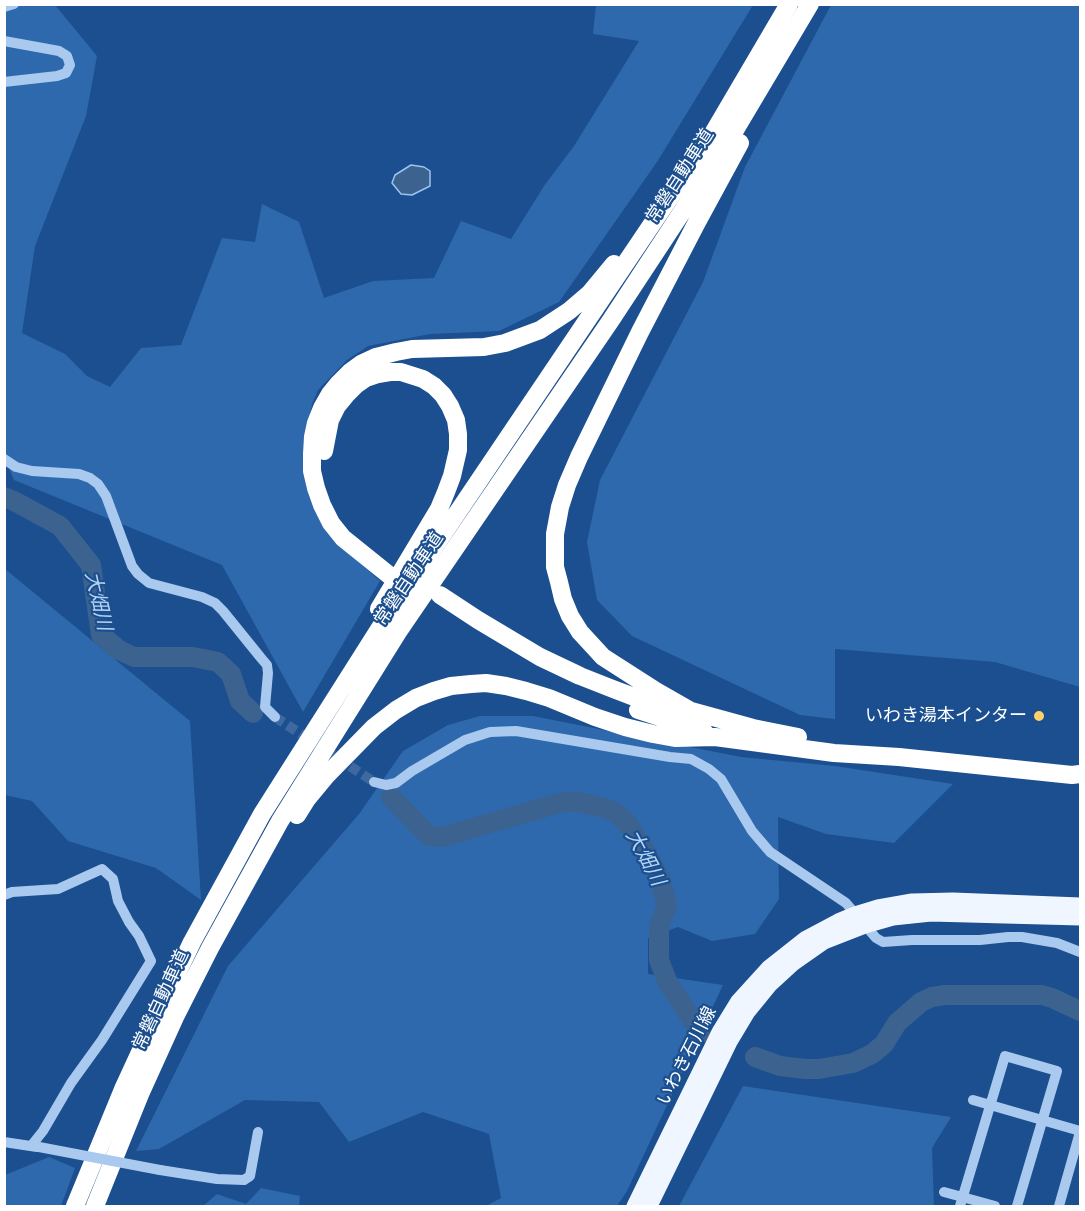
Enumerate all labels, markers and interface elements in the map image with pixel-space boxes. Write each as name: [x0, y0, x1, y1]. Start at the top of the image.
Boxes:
street label: 常磐自動車道: [642, 125, 718, 227]
street label: 常磐自動車道: [370, 528, 448, 630]
water label: 大畑川: [80, 569, 116, 633]
place label: いわき湯本インター: [865, 705, 1027, 727]
marker: いわき湯本インター: [1032, 709, 1046, 723]
water label: 大畑川: [620, 826, 670, 890]
street label: 常磐自動車道: [128, 946, 194, 1054]
street label: いわき石川線: [653, 1003, 721, 1109]

